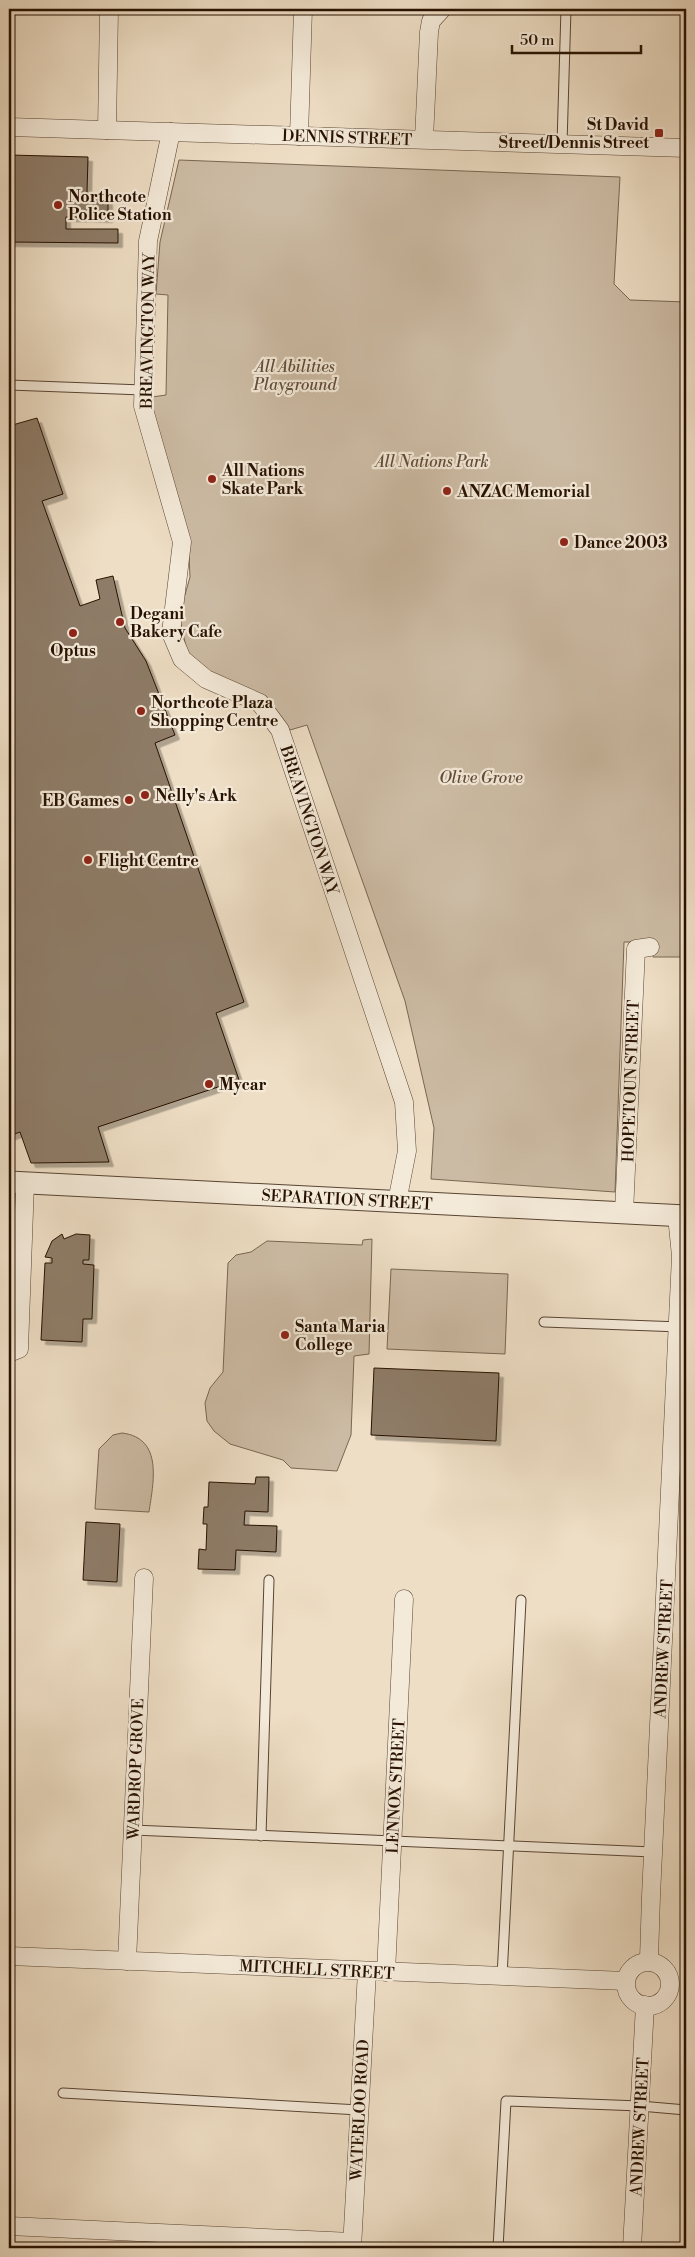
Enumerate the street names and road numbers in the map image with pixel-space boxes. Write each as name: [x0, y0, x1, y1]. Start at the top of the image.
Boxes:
street label: DENNIS STREET: [281, 126, 412, 150]
street label: BREAVINGTON WAY: [137, 251, 159, 410]
street label: BREAVINGTON WAY: [275, 742, 343, 899]
street label: HOPETOUN STREET: [618, 1000, 644, 1163]
street label: SEPARATION STREET: [261, 1186, 433, 1214]
street label: ANDREW STREET: [650, 1579, 678, 1720]
street label: WARDROP GROVE: [123, 1698, 148, 1841]
street label: LENNOX STREET: [382, 1718, 410, 1854]
street label: MITCHELL STREET: [239, 1956, 395, 1984]
street label: WATERLOO ROAD: [346, 2039, 374, 2182]
street label: ANDREW STREET: [626, 2057, 654, 2198]

